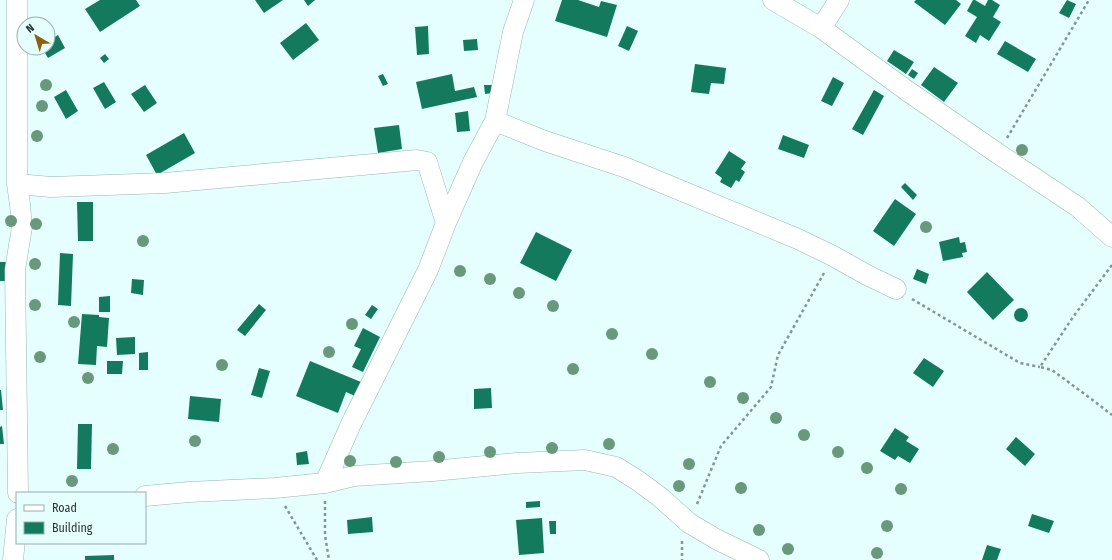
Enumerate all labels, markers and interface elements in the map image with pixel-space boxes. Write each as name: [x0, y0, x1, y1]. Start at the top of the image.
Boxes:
north arrow: [16, 16, 56, 56]
text: N: [24, 21, 37, 36]
legend: [16, 492, 146, 544]
text: Road: [52, 501, 77, 515]
text: Building: [52, 521, 93, 535]

